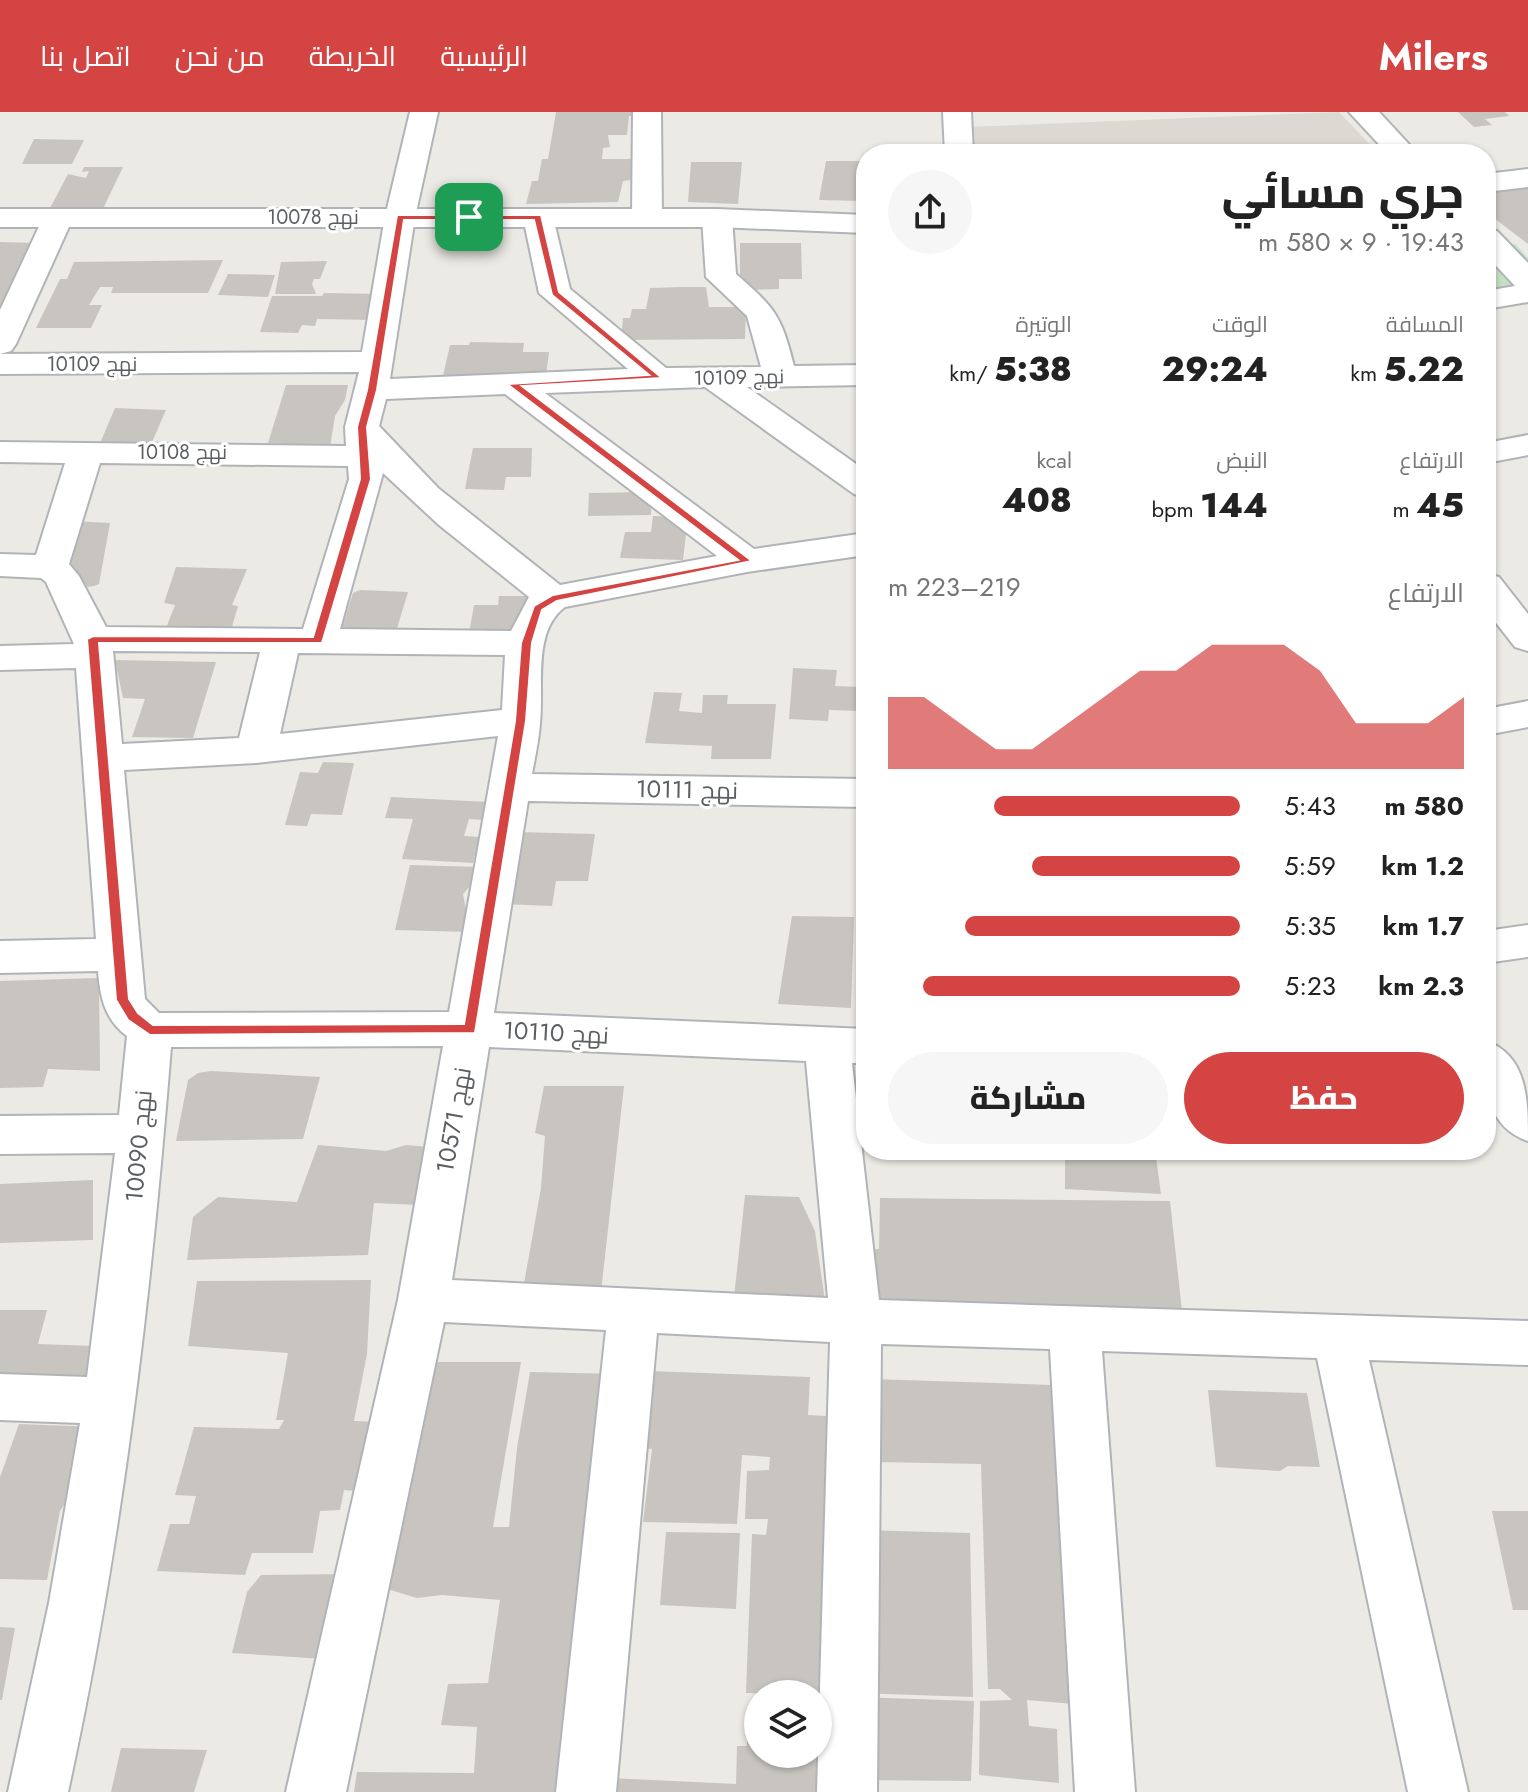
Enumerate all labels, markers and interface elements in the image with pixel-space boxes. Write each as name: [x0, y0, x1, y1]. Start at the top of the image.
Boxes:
text: Milers: [1379, 29, 1488, 84]
text: اتصل بنا: [40, 36, 131, 77]
text: من نحن: [175, 36, 265, 77]
text: الخريطة: [309, 36, 396, 77]
text: الرئيسية: [440, 36, 528, 77]
text: جري مسائي: [1222, 161, 1464, 225]
button: share: [888, 170, 972, 254]
pin: [435, 183, 503, 251]
icon: arrive: [447, 195, 491, 239]
street label: نهج 10078: [267, 203, 359, 232]
text: 19:43 · 9 × 580 m: [1258, 223, 1464, 261]
text: الوتيرة: [1016, 308, 1072, 340]
text: الوقت: [1212, 308, 1268, 340]
text: المسافة: [1386, 308, 1464, 340]
text: 5:38: [994, 345, 1072, 394]
text: 29:24: [1162, 345, 1268, 394]
text: 5.22: [1384, 345, 1464, 394]
street label: نهج 10109: [47, 350, 137, 379]
text: /km: [949, 357, 994, 389]
text: km: [1350, 357, 1384, 389]
street label: نهج 10109: [693, 362, 785, 393]
street label: نهج 10108: [137, 438, 227, 467]
text: kcal: [1036, 444, 1072, 476]
text: النبض: [1216, 444, 1268, 476]
text: الارتفاع: [1400, 444, 1464, 476]
text: 408: [1002, 476, 1072, 525]
text: 144: [1200, 481, 1268, 530]
text: 45: [1416, 481, 1464, 530]
text: bpm: [1151, 493, 1200, 525]
text: m: [1393, 493, 1416, 525]
text: 219–223 m: [888, 568, 1021, 606]
text: الارتفاع: [1388, 574, 1464, 612]
street label: نهج 10111: [636, 771, 738, 808]
text: 5:43: [1284, 787, 1336, 825]
text: 580 m: [1385, 787, 1464, 825]
text: 5:59: [1284, 847, 1336, 885]
text: 1.2 km: [1381, 847, 1464, 885]
text: 5:35: [1285, 907, 1336, 945]
text: 1.7 km: [1383, 907, 1464, 945]
text: 5:23: [1285, 967, 1336, 1005]
text: 2.3 km: [1378, 967, 1464, 1005]
street label: نهج 10110: [502, 1012, 610, 1053]
button: مشاركة: [888, 1052, 1168, 1144]
button: حفظ: [1184, 1052, 1464, 1144]
street label: نهج 10571: [427, 1064, 480, 1175]
street label: نهج 10090: [116, 1088, 161, 1203]
map controls: [744, 1680, 832, 1768]
button: layers: [744, 1680, 832, 1768]

